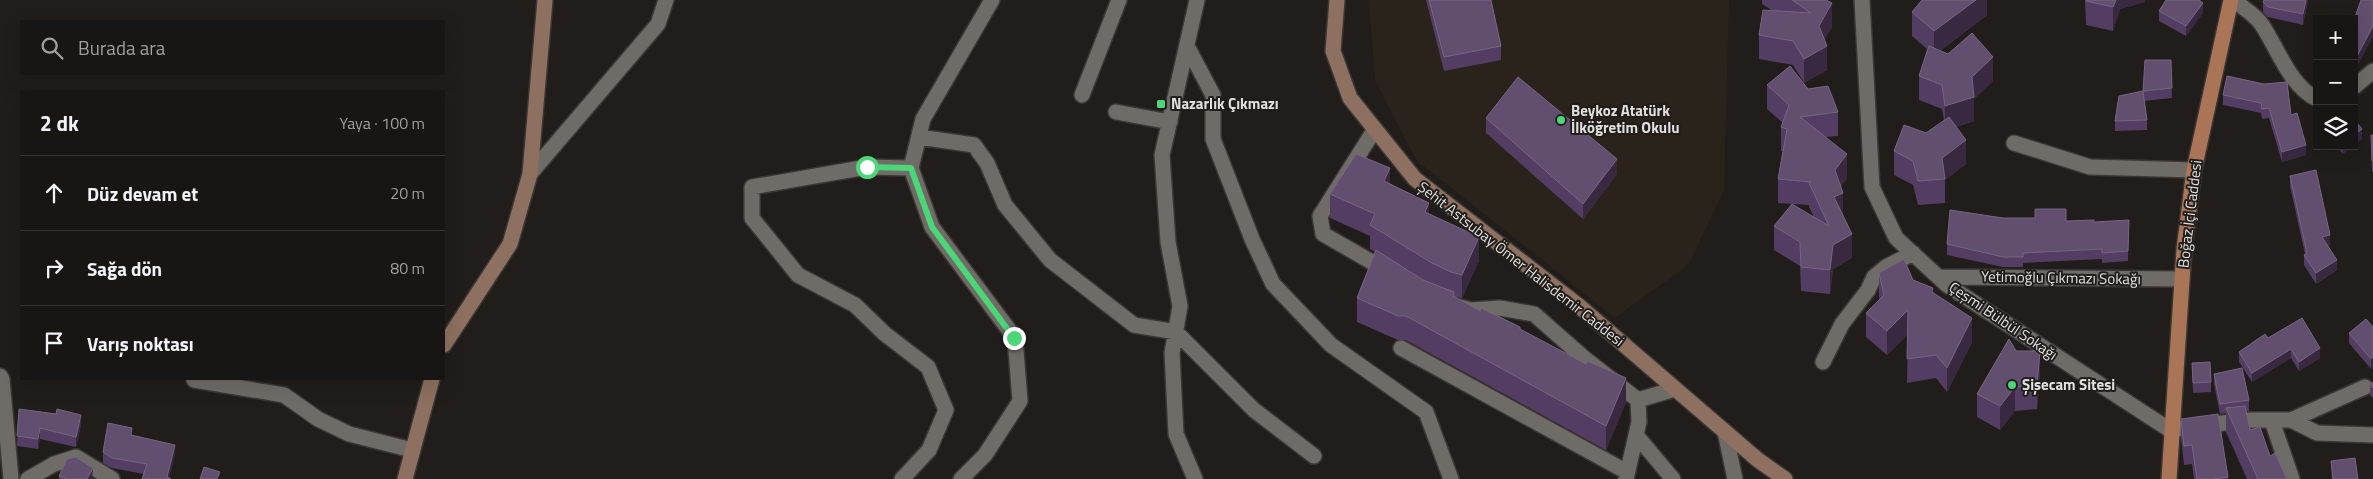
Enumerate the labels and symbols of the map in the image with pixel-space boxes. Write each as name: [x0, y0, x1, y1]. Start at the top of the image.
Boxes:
place label: Nazarlık Çıkmazı: [1171, 92, 1279, 115]
marker: Nazarlık Çıkmazı: [1155, 98, 1167, 110]
place label: Beykoz Atatürk İlköğretim Okulu: [1571, 99, 1680, 139]
marker: Beykoz Atatürk İlköğretim Okulu: [1555, 114, 1567, 126]
route start: [856, 156, 879, 179]
street label: Boğaz İçi Caddesi: [2171, 159, 2208, 269]
street label: Şehit Astsubay Ömer Halisdemir Caddesi: [1413, 176, 1630, 352]
street label: Yetimoğlu Çıkmazı Sokağı: [1981, 265, 2141, 290]
street label: Çeşmi Bülbül Sokağı: [1944, 276, 2062, 366]
route end: [1003, 327, 1026, 350]
place label: Şişecam Sitesi: [2022, 373, 2115, 396]
marker: Şişecam Sitesi: [2006, 379, 2018, 391]

